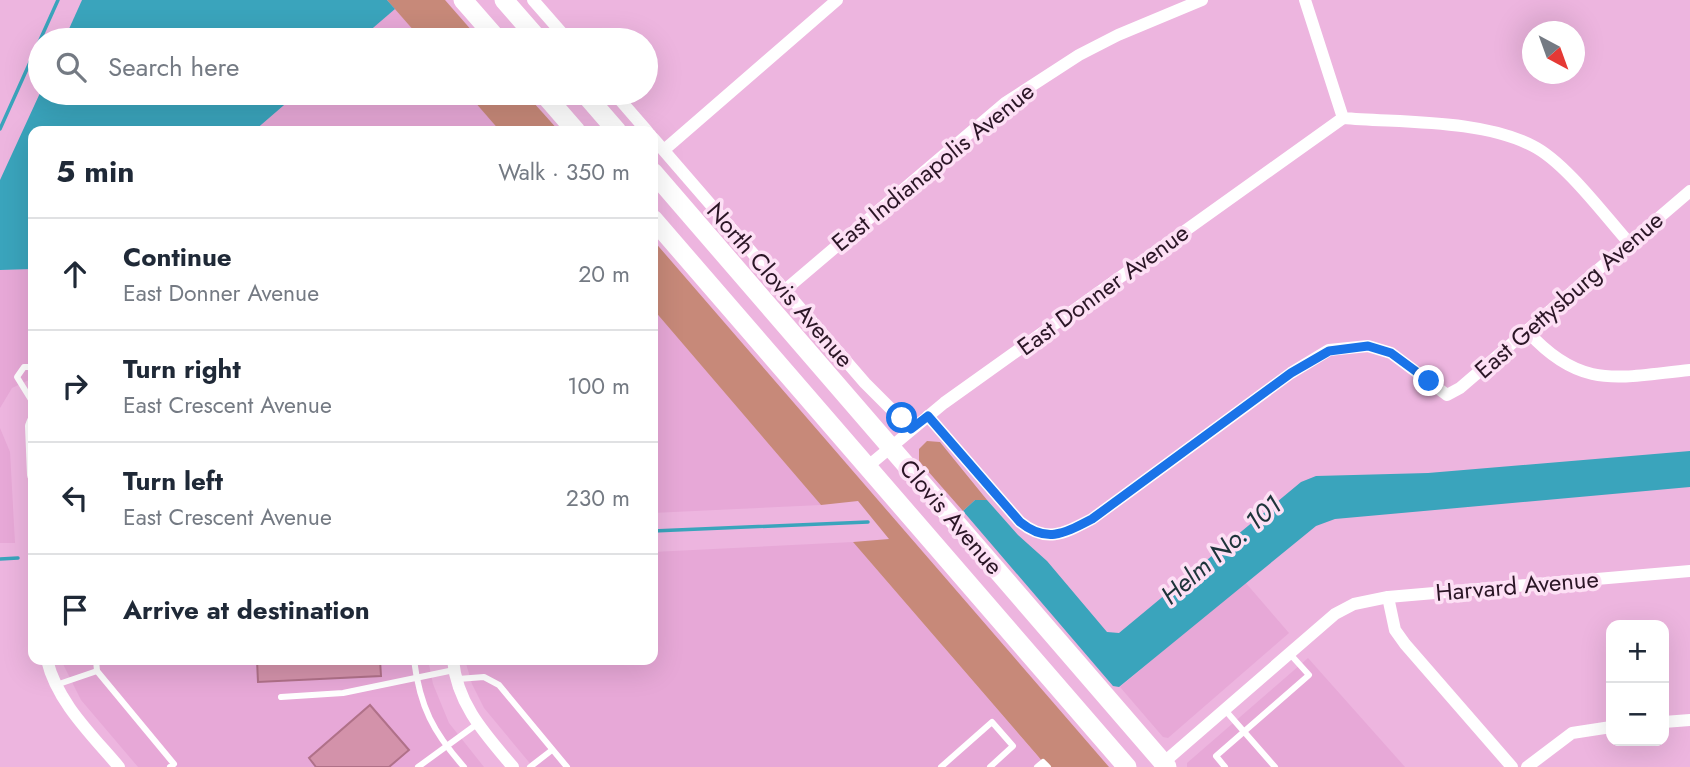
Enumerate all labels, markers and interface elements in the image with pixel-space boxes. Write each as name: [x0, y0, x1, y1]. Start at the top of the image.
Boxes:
north arrow: [1522, 21, 1585, 84]
search box: [28, 28, 658, 105]
icon: search: [52, 48, 90, 86]
text: Search here: [108, 48, 240, 86]
street label: East Indianapolis Avenue: [824, 74, 1041, 259]
text: 5 min: [56, 150, 134, 193]
text: Walk · 350 m: [498, 155, 630, 189]
street label: North Clovis Avenue: [699, 194, 862, 375]
street label: East Gettysburg Avenue: [1467, 203, 1671, 387]
street label: East Donner Avenue: [1010, 215, 1196, 364]
text: Continue: [123, 238, 232, 276]
icon: ahead: [56, 255, 94, 293]
text: 20 m: [578, 257, 630, 291]
text: East Donner Avenue: [123, 276, 319, 310]
text: Turn right: [123, 350, 241, 388]
route end: [1413, 365, 1444, 396]
icon: right: [56, 367, 94, 405]
text: 100 m: [567, 369, 630, 403]
text: East Crescent Avenue: [123, 388, 332, 422]
route start: [886, 402, 917, 433]
street label: Clovis Avenue: [891, 451, 1012, 582]
text: Turn left: [123, 462, 223, 500]
icon: left: [56, 479, 94, 517]
text: 230 m: [566, 481, 630, 515]
water label: Helm No. 101: [1152, 487, 1290, 613]
text: East Crescent Avenue: [123, 500, 332, 534]
street label: Harvard Avenue: [1434, 561, 1600, 610]
icon: arrive: [56, 591, 94, 629]
text: Arrive at destination: [123, 591, 370, 629]
map controls: [1606, 620, 1669, 746]
button: +: [1606, 620, 1669, 683]
button: −: [1606, 683, 1669, 746]

